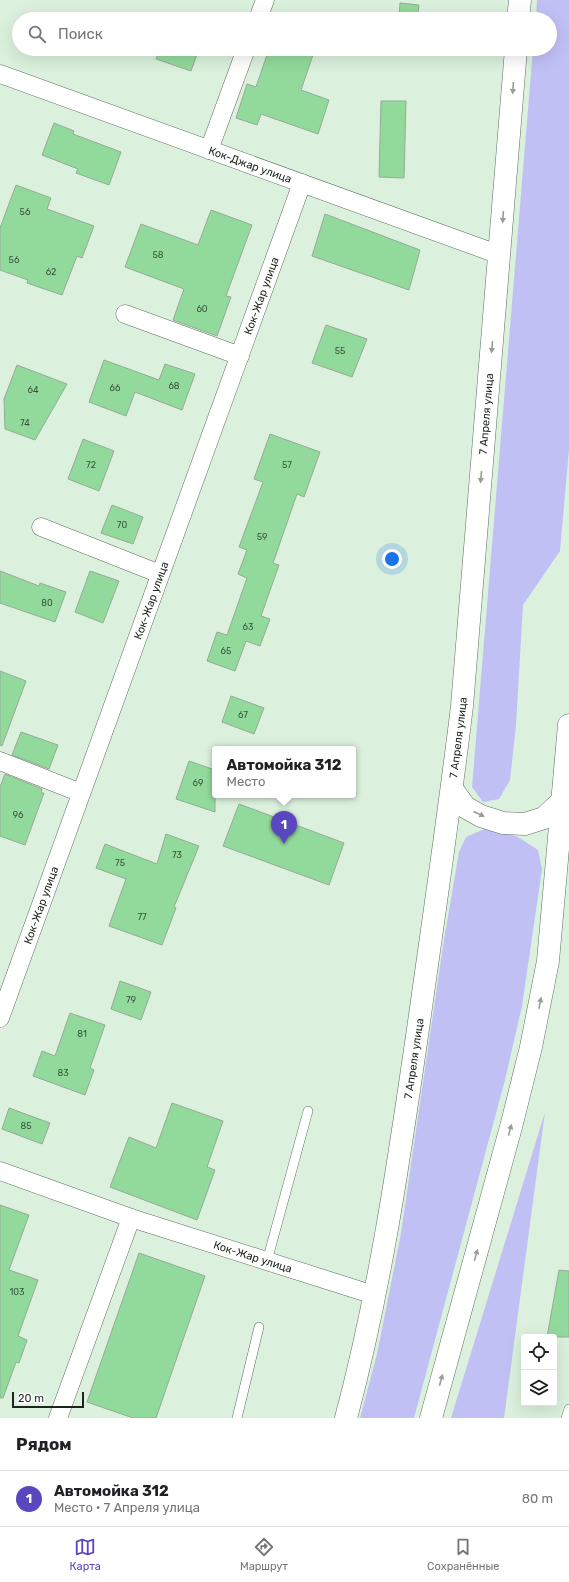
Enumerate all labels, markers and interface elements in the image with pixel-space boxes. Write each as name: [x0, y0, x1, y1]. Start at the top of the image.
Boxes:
search box: [12, 12, 557, 56]
icon: search: [26, 23, 48, 45]
text: Поиск: [58, 25, 103, 43]
one-way arrow: [509, 82, 516, 94]
street label: Кок-Джар улица: [207, 144, 293, 186]
house number: 56: [20, 207, 31, 217]
one-way arrow: [499, 211, 506, 224]
house number: 58: [152, 250, 164, 260]
house number: 56: [9, 255, 20, 265]
street label: Кок-Жар улица: [242, 255, 282, 337]
house number: 62: [46, 267, 56, 277]
house number: 60: [196, 304, 208, 314]
one-way arrow: [489, 341, 495, 353]
house number: 55: [335, 346, 345, 356]
street label: 7 Апреля улица: [477, 373, 496, 455]
house number: 68: [168, 381, 180, 391]
house number: 66: [110, 383, 121, 393]
house number: 64: [27, 385, 39, 395]
house number: 74: [20, 418, 30, 428]
house number: 72: [86, 460, 96, 470]
house number: 57: [282, 460, 292, 470]
one-way arrow: [478, 471, 484, 483]
house number: 70: [117, 520, 127, 530]
house number: 59: [257, 532, 267, 542]
your location: [382, 549, 402, 569]
street label: Кок-Жар улица: [131, 560, 171, 641]
house number: 80: [41, 598, 53, 608]
house number: 63: [243, 622, 253, 632]
house number: 65: [221, 646, 231, 656]
street label: 7 Апреля улица: [447, 697, 470, 779]
house number: 67: [238, 710, 248, 720]
popup: [212, 746, 356, 798]
text: Автомойка 312: [227, 756, 341, 774]
text: Место: [227, 774, 265, 789]
house number: 69: [193, 778, 203, 788]
house number: 96: [13, 810, 24, 820]
pin: 1: [271, 811, 297, 844]
one-way arrow: [474, 811, 485, 817]
house number: 73: [172, 850, 182, 860]
house number: 75: [115, 858, 125, 868]
street label: Кок-Жар улица: [21, 865, 61, 946]
house number: 77: [137, 912, 147, 922]
house number: 79: [126, 995, 136, 1005]
one-way arrow: [537, 997, 543, 1009]
street label: 7 Апреля улица: [402, 1017, 426, 1100]
house number: 81: [77, 1029, 87, 1039]
house number: 83: [57, 1068, 69, 1078]
house number: 85: [20, 1121, 32, 1131]
one-way arrow: [507, 1123, 513, 1135]
street label: Кок-Жар улица: [212, 1239, 294, 1276]
one-way arrow: [473, 1249, 479, 1261]
house number: 103: [10, 1287, 24, 1297]
map controls: [521, 1334, 557, 1406]
button: locate: [521, 1334, 557, 1370]
button: layers: [521, 1370, 557, 1406]
one-way arrow: [438, 1374, 444, 1386]
scale bar: [12, 1390, 84, 1409]
text: 20 m: [18, 1392, 44, 1405]
text: Рядом: [16, 1434, 72, 1454]
text: Автомойка 312: [54, 1482, 169, 1500]
text: 1: [26, 1491, 32, 1506]
text: 80 m: [522, 1491, 553, 1506]
text: Место · 7 Апреля улица: [54, 1500, 200, 1515]
tab: Карта: [70, 1536, 101, 1573]
tab: Маршрут: [240, 1536, 288, 1573]
tab: Сохранённые: [427, 1536, 499, 1573]

